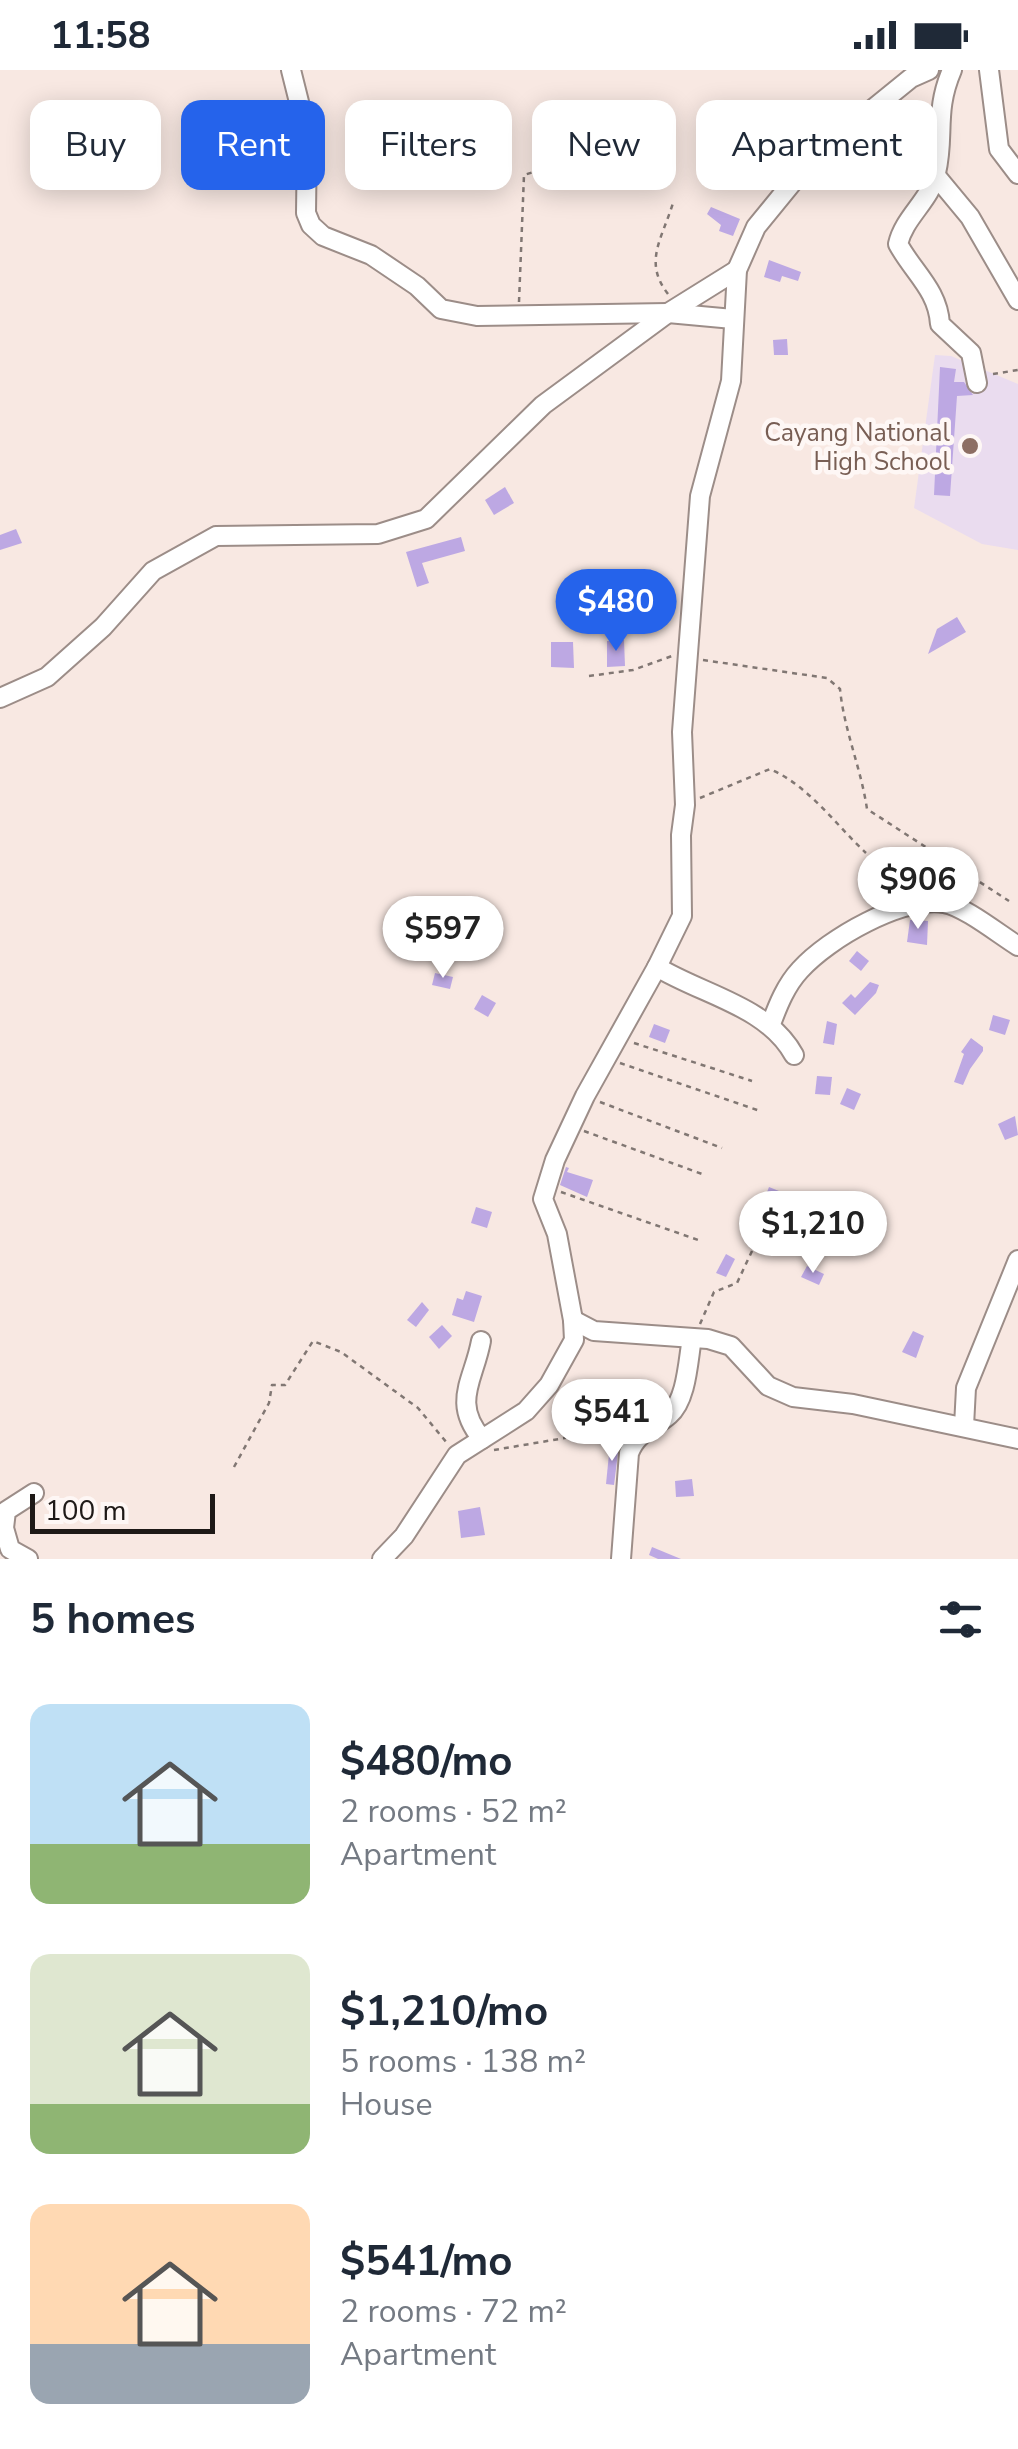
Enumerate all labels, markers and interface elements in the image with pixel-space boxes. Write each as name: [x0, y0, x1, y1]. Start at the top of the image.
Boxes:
text: 11:58: [50, 10, 151, 61]
chip: Buy: [30, 100, 161, 190]
chip: Rent: [181, 100, 325, 190]
chip: Filters: [345, 100, 512, 190]
chip: New: [532, 100, 676, 190]
chip: Apartment: [696, 100, 937, 190]
place label: Cayang National High School: [764, 416, 951, 479]
marker: Cayang National High School: [959, 435, 981, 457]
pin: $480: [557, 569, 675, 654]
text: $480: [578, 580, 654, 623]
pin: $906: [859, 847, 977, 932]
text: $906: [880, 858, 956, 901]
pin: $597: [384, 896, 502, 981]
text: $597: [405, 907, 481, 950]
pin: $1,210: [732, 1191, 894, 1276]
text: $1,210: [761, 1202, 865, 1245]
pin: $541: [553, 1379, 671, 1464]
text: $541: [574, 1390, 650, 1433]
scale bar: [30, 1489, 215, 1534]
text: 100 m: [45, 1492, 127, 1530]
text: 5 homes: [30, 1591, 195, 1648]
icon: filters: [933, 1592, 988, 1647]
text: $480/mo: [340, 1733, 512, 1790]
icon: home: [110, 1744, 230, 1864]
text: 2 rooms · 52 m²: [340, 1790, 567, 1833]
text: Apartment: [340, 1833, 496, 1876]
text: $1,210/mo: [340, 1983, 548, 2040]
icon: home: [110, 1994, 230, 2114]
text: 5 rooms · 138 m²: [340, 2040, 586, 2083]
text: House: [340, 2083, 433, 2126]
text: $541/mo: [340, 2233, 512, 2290]
icon: home: [110, 2244, 230, 2364]
text: 2 rooms · 72 m²: [340, 2290, 567, 2333]
text: Apartment: [340, 2333, 496, 2376]

